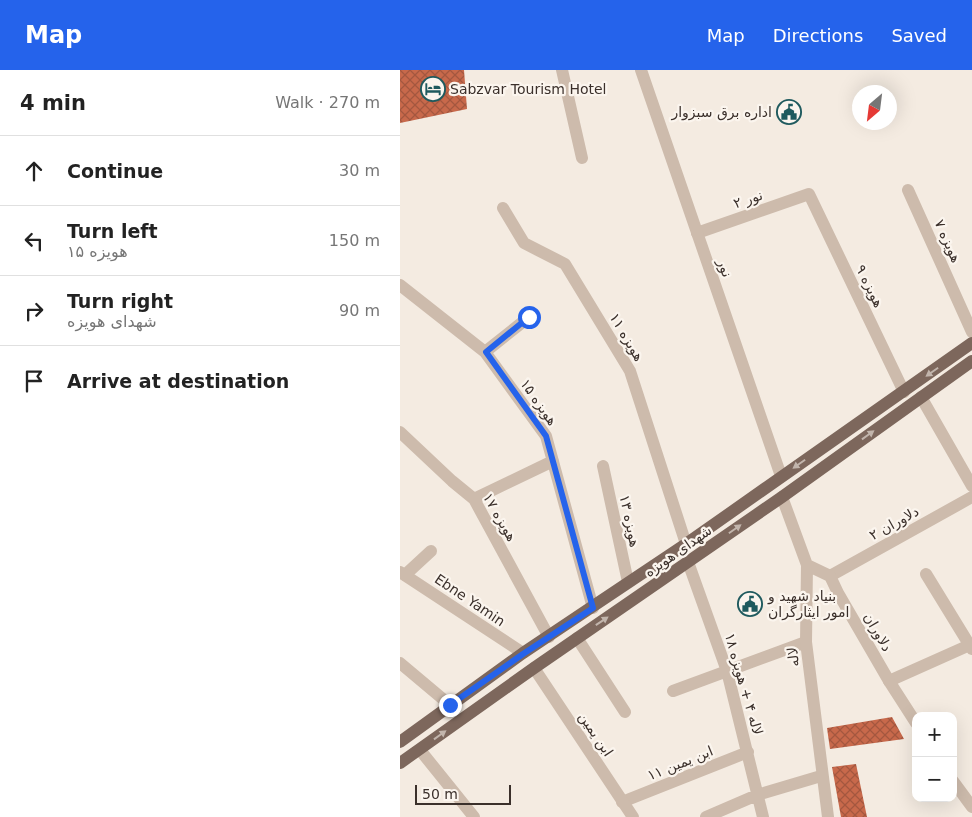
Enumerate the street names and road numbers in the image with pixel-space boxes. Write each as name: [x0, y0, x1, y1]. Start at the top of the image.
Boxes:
street label: نور ۲: [731, 187, 765, 212]
street label: هویزه ۷: [931, 217, 965, 265]
street label: نور: [713, 256, 735, 279]
street label: هویزه ۹: [852, 262, 887, 310]
street label: هویزه ۱۱: [606, 310, 648, 364]
street label: هویزه ۱۵: [516, 376, 561, 429]
street label: هویزه ۱۷: [479, 490, 520, 544]
street label: هویزه ۱۳: [616, 493, 643, 549]
street label: دلاوران ۲: [867, 503, 922, 544]
street label: شهدای هویزه: [641, 522, 715, 581]
street label: Ebne Yamin: [432, 571, 508, 629]
street label: دلاوران: [860, 610, 895, 655]
street label: لاله ۴ + هویزه ۱۸: [721, 631, 766, 737]
street label: لاله: [784, 646, 802, 668]
street label: ابن یمین: [575, 709, 617, 760]
street label: ابن یمین ۱۱: [645, 743, 715, 784]

